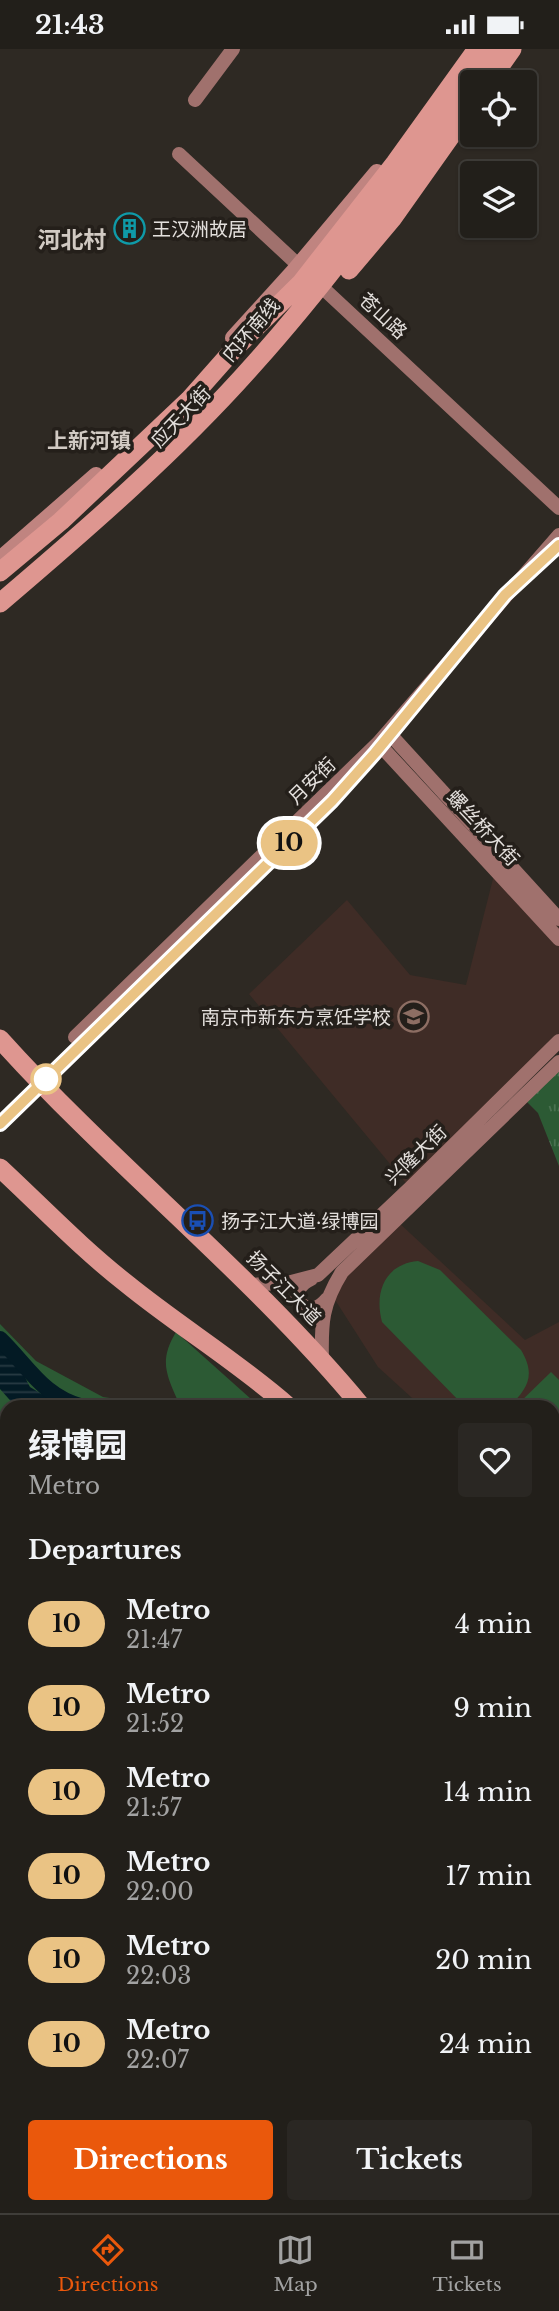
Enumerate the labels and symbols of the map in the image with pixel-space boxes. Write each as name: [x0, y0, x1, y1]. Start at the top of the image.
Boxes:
building icon: 王汉洲故居: [112, 212, 146, 246]
place label: 王汉洲故居: [152, 218, 247, 241]
district label: 河北村: [38, 226, 107, 254]
street label: 苍山路: [354, 288, 412, 344]
street label: 内环南线: [217, 294, 285, 366]
street label: 应天大街: [146, 382, 216, 452]
district label: 上新河镇: [47, 428, 131, 454]
street label: 月安街: [284, 753, 340, 809]
street label: 螺丝桥大街: [442, 785, 524, 871]
line badge: 10: [258, 820, 320, 866]
school or university icon: 南京市新东方烹饪学校: [397, 1000, 431, 1034]
place label: 南京市新东方烹饪学校: [201, 1006, 391, 1029]
unlabelled marker: [31, 1064, 61, 1094]
street label: 兴隆大街: [381, 1120, 451, 1190]
bus stop icon: 扬子江大道·绿博园: [181, 1204, 215, 1238]
place label: 扬子江大道·绿博园: [221, 1210, 378, 1233]
street label: 扬子江大道: [242, 1246, 326, 1330]

